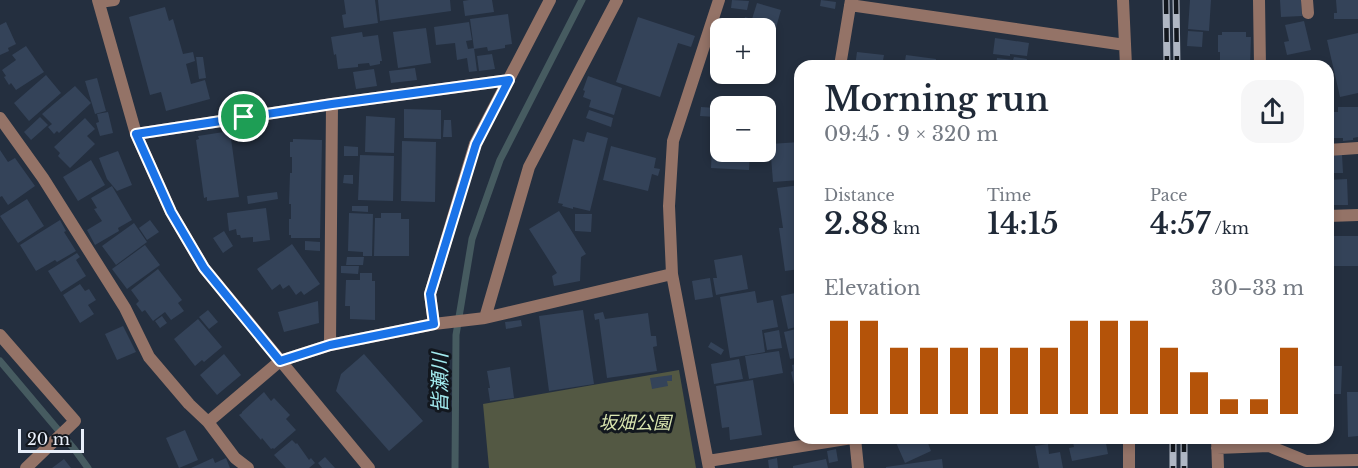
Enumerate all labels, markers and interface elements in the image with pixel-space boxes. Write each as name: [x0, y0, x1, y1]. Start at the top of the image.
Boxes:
map controls: [710, 18, 776, 162]
button: +: [710, 18, 776, 84]
text: Morning run: [824, 79, 1049, 120]
button: share: [1241, 80, 1304, 143]
pin: [218, 91, 269, 142]
button: −: [710, 96, 776, 162]
icon: arrive: [227, 100, 260, 133]
text: 09:45 · 9 × 320 m: [824, 122, 998, 146]
text: Distance: [824, 185, 895, 205]
text: Time: [987, 185, 1031, 205]
text: Pace: [1150, 185, 1187, 205]
text: 2.88: [824, 205, 889, 242]
text: 14:15: [987, 205, 1059, 242]
text: 4:57: [1150, 205, 1211, 242]
text: km: [889, 218, 920, 238]
text: /km: [1211, 218, 1249, 238]
text: Elevation: [824, 276, 921, 300]
text: 30–33 m: [1211, 276, 1304, 300]
water label: 皆瀬川: [428, 351, 452, 413]
park label: 坂畑公園: [599, 412, 674, 434]
scale bar: [18, 426, 84, 454]
text: 20 m: [27, 429, 70, 449]

